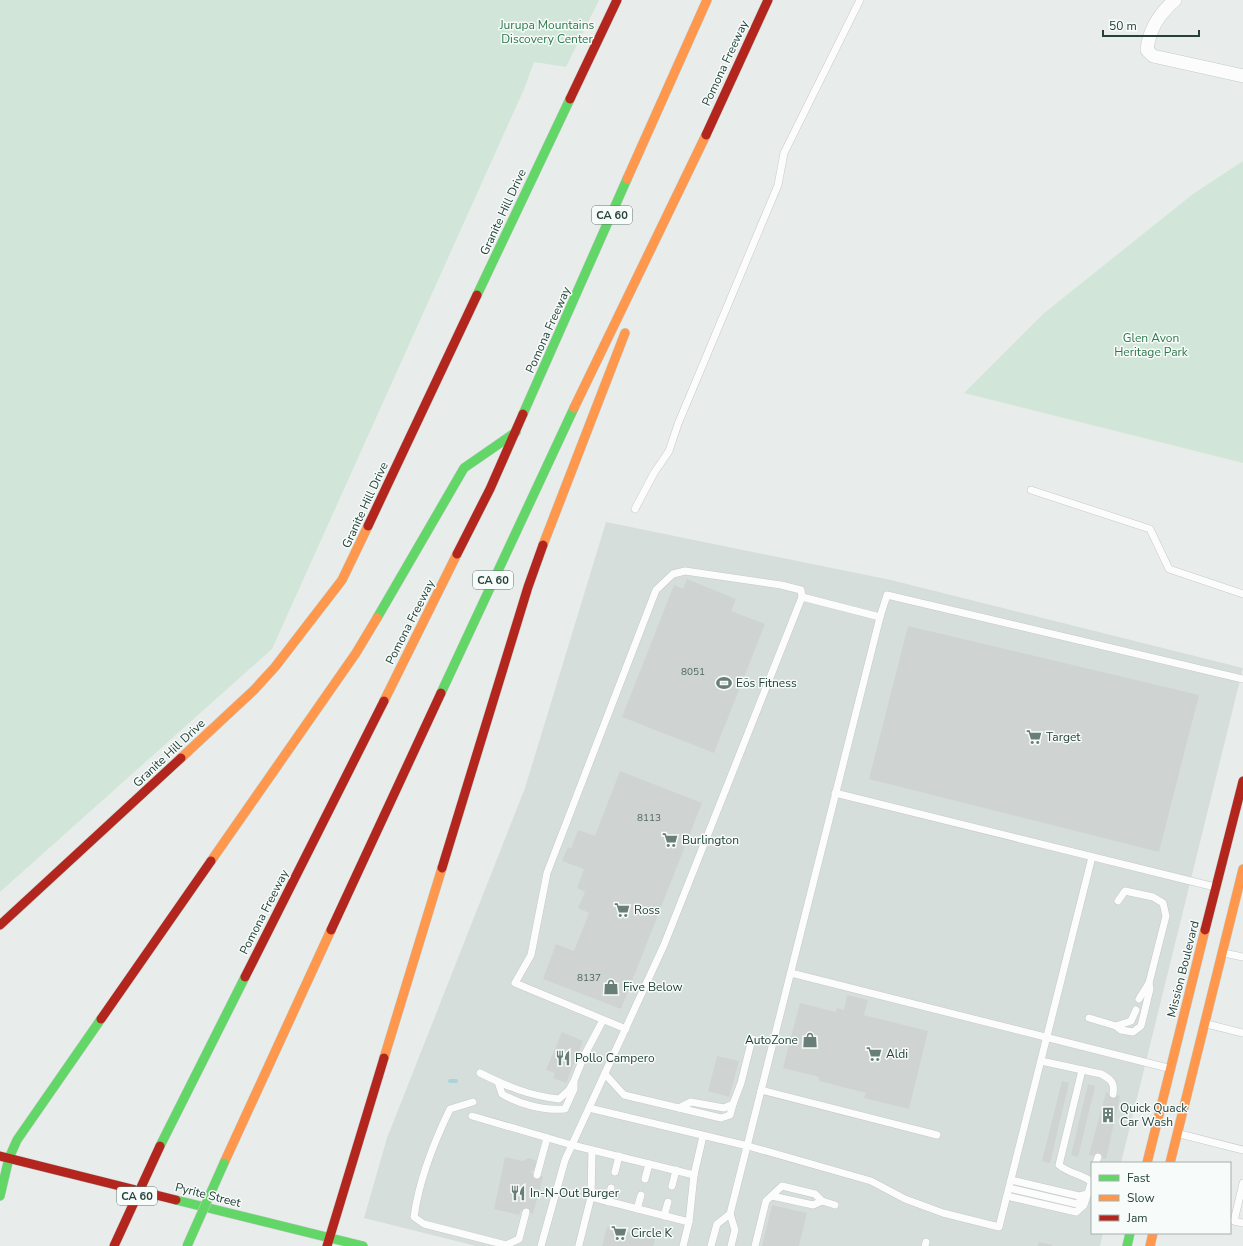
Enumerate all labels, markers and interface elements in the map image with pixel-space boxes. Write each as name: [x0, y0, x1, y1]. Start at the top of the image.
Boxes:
scale bar: [1103, 12, 1199, 38]
park label: Jurupa Mountains Discovery Center: [499, 17, 594, 47]
street label: Pomona Freeway: [698, 17, 752, 109]
text: 50 m: [1109, 18, 1137, 34]
street label: Granite Hill Drive: [476, 166, 530, 258]
road number: CA 60: [592, 206, 632, 224]
street label: Pomona Freeway: [522, 284, 575, 376]
park label: Glen Avon Heritage Park: [1114, 330, 1189, 360]
street label: Granite Hill Drive: [338, 459, 392, 551]
road number: CA 60: [473, 571, 513, 589]
street label: Pomona Freeway: [382, 576, 439, 667]
house number: 8051: [681, 665, 705, 679]
sports icon: Eōs Fitness: [715, 674, 733, 692]
place label: Eōs Fitness: [736, 675, 797, 691]
street label: Granite Hill Drive: [130, 715, 208, 791]
supermarket icon: Target: [1025, 728, 1043, 746]
place label: Target: [1046, 729, 1081, 745]
house number: 8113: [637, 811, 661, 825]
supermarket icon: Burlington: [661, 831, 679, 849]
place label: Burlington: [682, 832, 739, 848]
street label: Pomona Freeway: [236, 866, 293, 957]
supermarket icon: Ross: [613, 901, 631, 919]
place label: Ross: [634, 902, 660, 918]
street label: Mission Boulevard: [1163, 919, 1203, 1019]
house number: 8137: [577, 971, 601, 985]
shop icon: Five Below: [602, 978, 620, 996]
place label: Five Below: [623, 979, 683, 995]
shop icon: AutoZone: [801, 1031, 819, 1049]
place label: AutoZone: [745, 1032, 798, 1048]
supermarket icon: Aldi: [865, 1045, 883, 1063]
place label: Aldi: [886, 1046, 908, 1062]
restaurant icon: Pollo Campero: [554, 1049, 572, 1067]
place label: Pollo Campero: [575, 1050, 655, 1066]
place label: Quick Quack Car Wash: [1120, 1100, 1188, 1130]
building icon: Quick Quack Car Wash: [1099, 1106, 1117, 1124]
legend: [1091, 1162, 1231, 1234]
text: Fast: [1127, 1170, 1150, 1186]
street label: Pyrite Street: [173, 1179, 243, 1211]
restaurant icon: In-N-Out Burger: [509, 1184, 527, 1202]
place label: In-N-Out Burger: [530, 1185, 620, 1201]
road number: CA 60: [117, 1187, 157, 1205]
text: Slow: [1127, 1190, 1155, 1206]
text: Jam: [1126, 1210, 1148, 1226]
supermarket icon: Circle K: [610, 1224, 628, 1242]
place label: Circle K: [631, 1225, 673, 1241]

